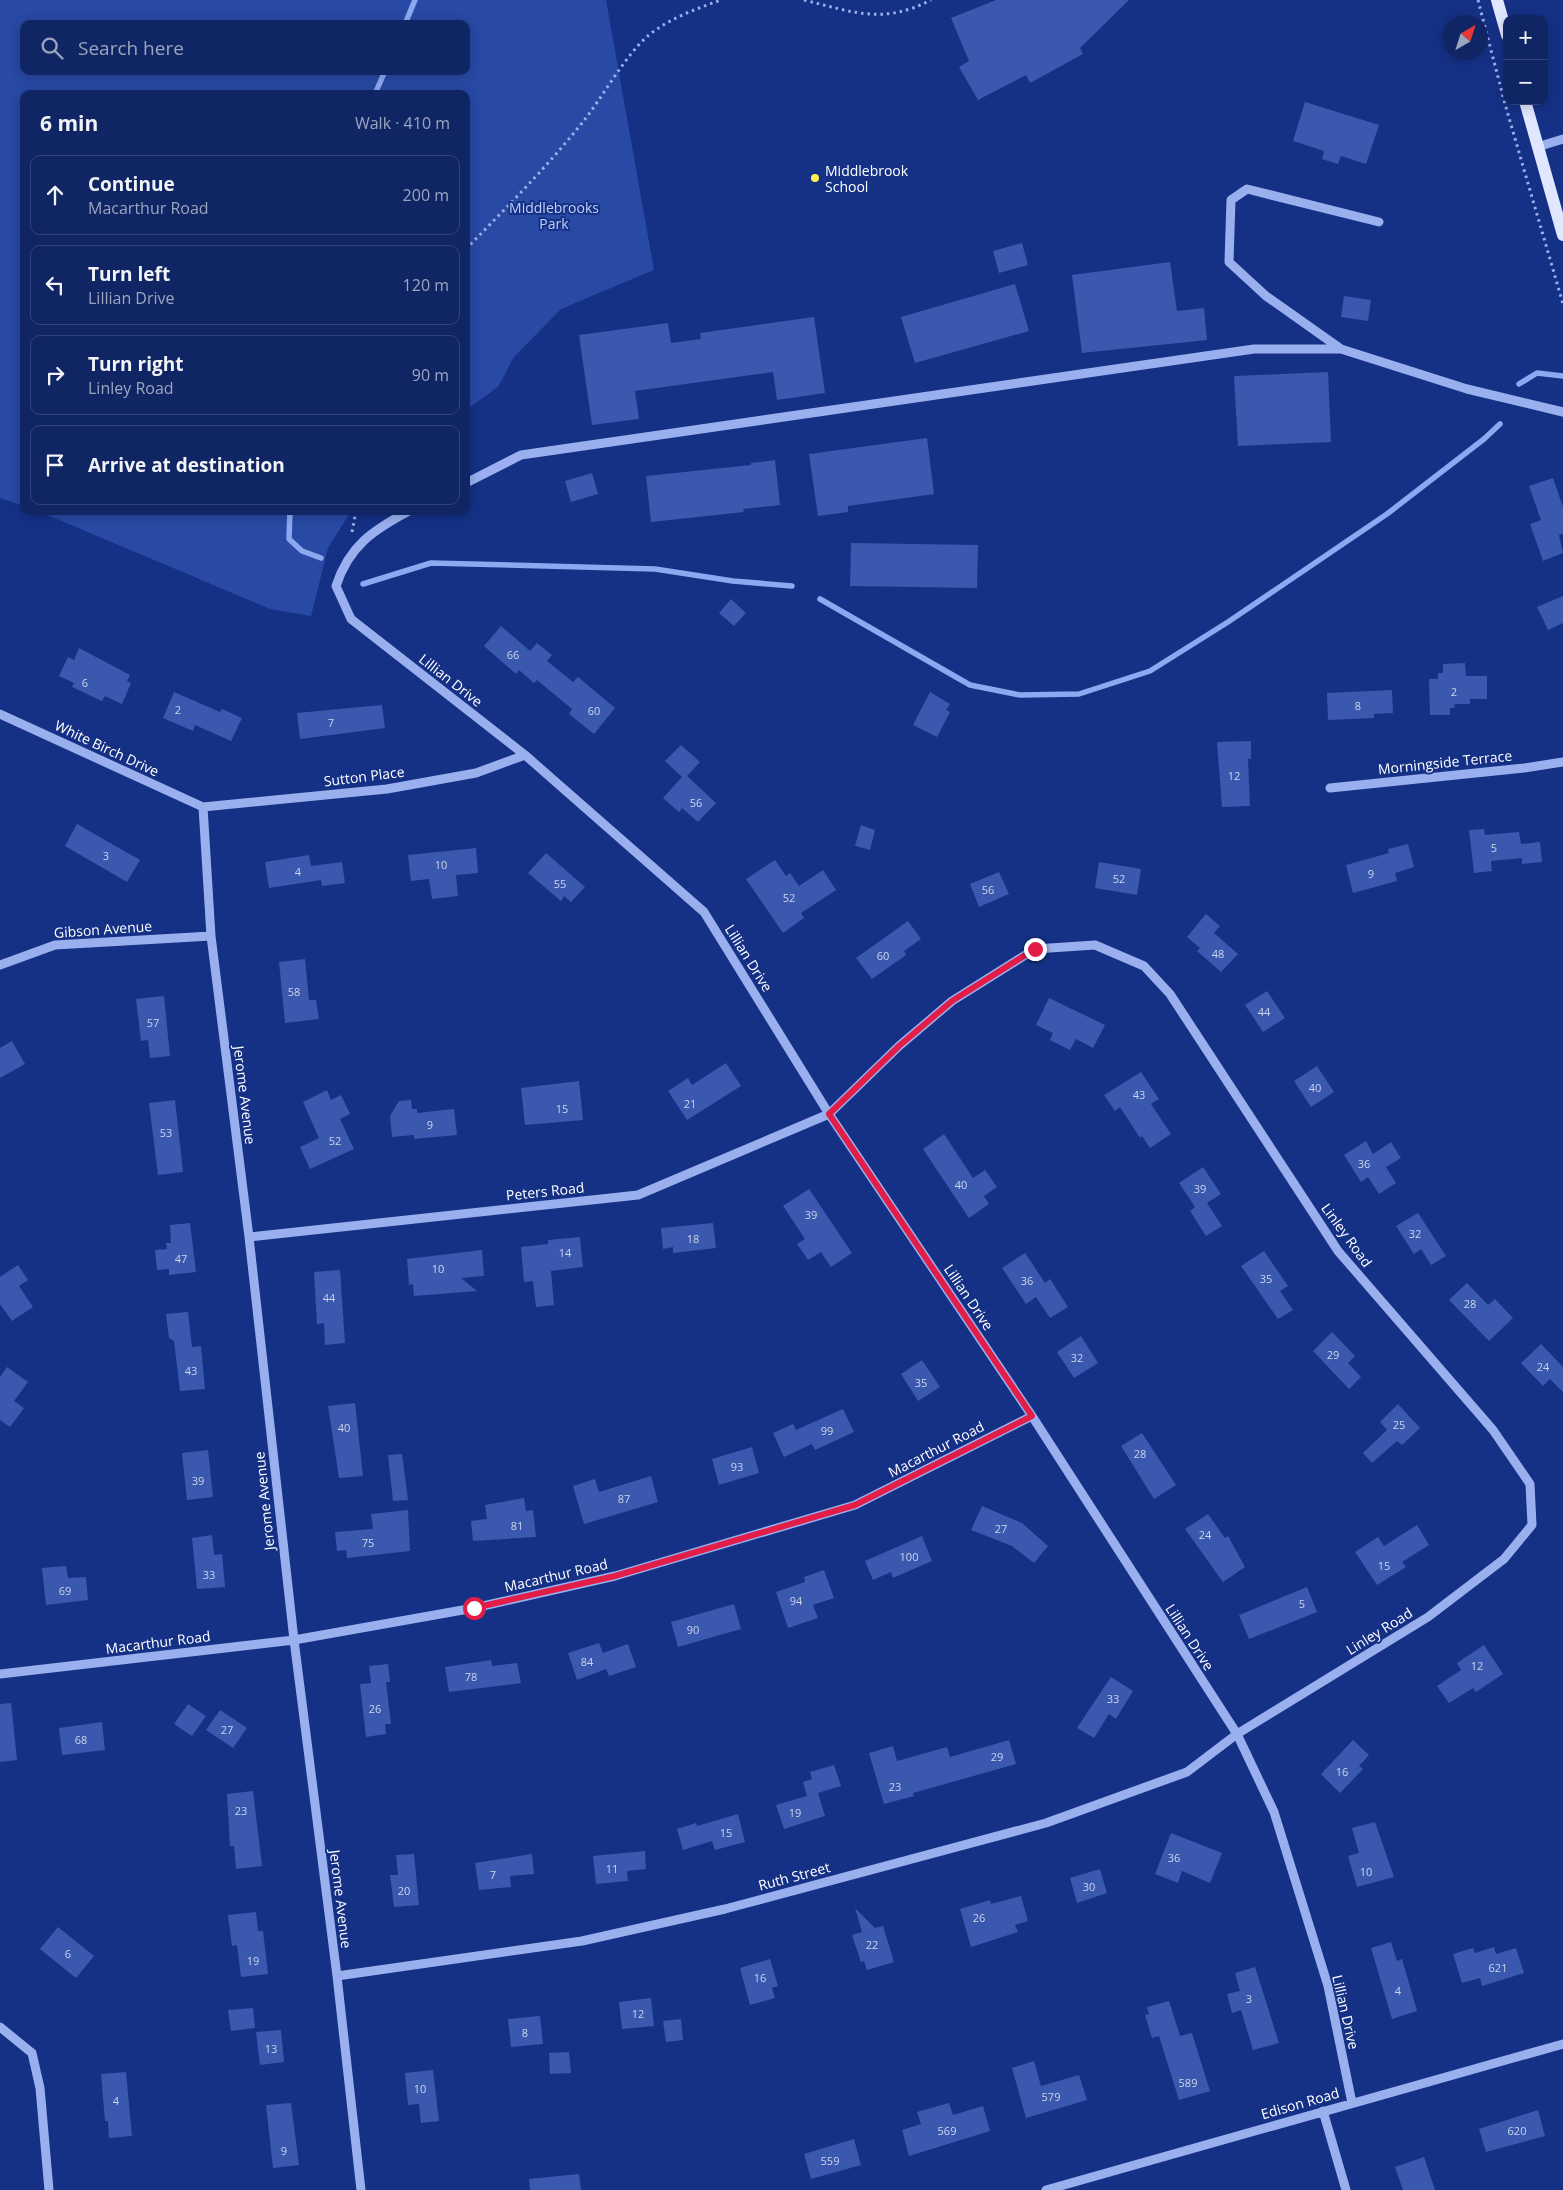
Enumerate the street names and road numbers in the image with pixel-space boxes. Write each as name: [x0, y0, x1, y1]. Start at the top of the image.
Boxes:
street label: Lillian Drive: [415, 649, 487, 711]
street label: White Birch Drive: [52, 716, 162, 781]
street label: Morningside Terrace: [1377, 745, 1513, 778]
street label: Sutton Place: [323, 762, 406, 790]
street label: Gibson Avenue: [53, 916, 153, 942]
street label: Lillian Drive: [721, 921, 777, 995]
street label: Jerome Avenue: [229, 1043, 260, 1145]
street label: Peters Road: [505, 1177, 585, 1205]
street label: Linley Road: [1317, 1199, 1377, 1271]
street label: Lillian Drive: [940, 1260, 998, 1334]
street label: Macarthur Road: [885, 1417, 987, 1481]
street label: Jerome Avenue: [249, 1451, 279, 1553]
street label: Macarthur Road: [502, 1554, 610, 1596]
street label: Lillian Drive: [1161, 1600, 1219, 1674]
street label: Linley Road: [1342, 1603, 1416, 1659]
street label: Macarthur Road: [104, 1626, 212, 1658]
street label: Jerome Avenue: [325, 1847, 356, 1949]
street label: Ruth Street: [756, 1857, 832, 1895]
street label: Lillian Drive: [1328, 1973, 1364, 2051]
street label: Edison Road: [1259, 2083, 1341, 2123]

